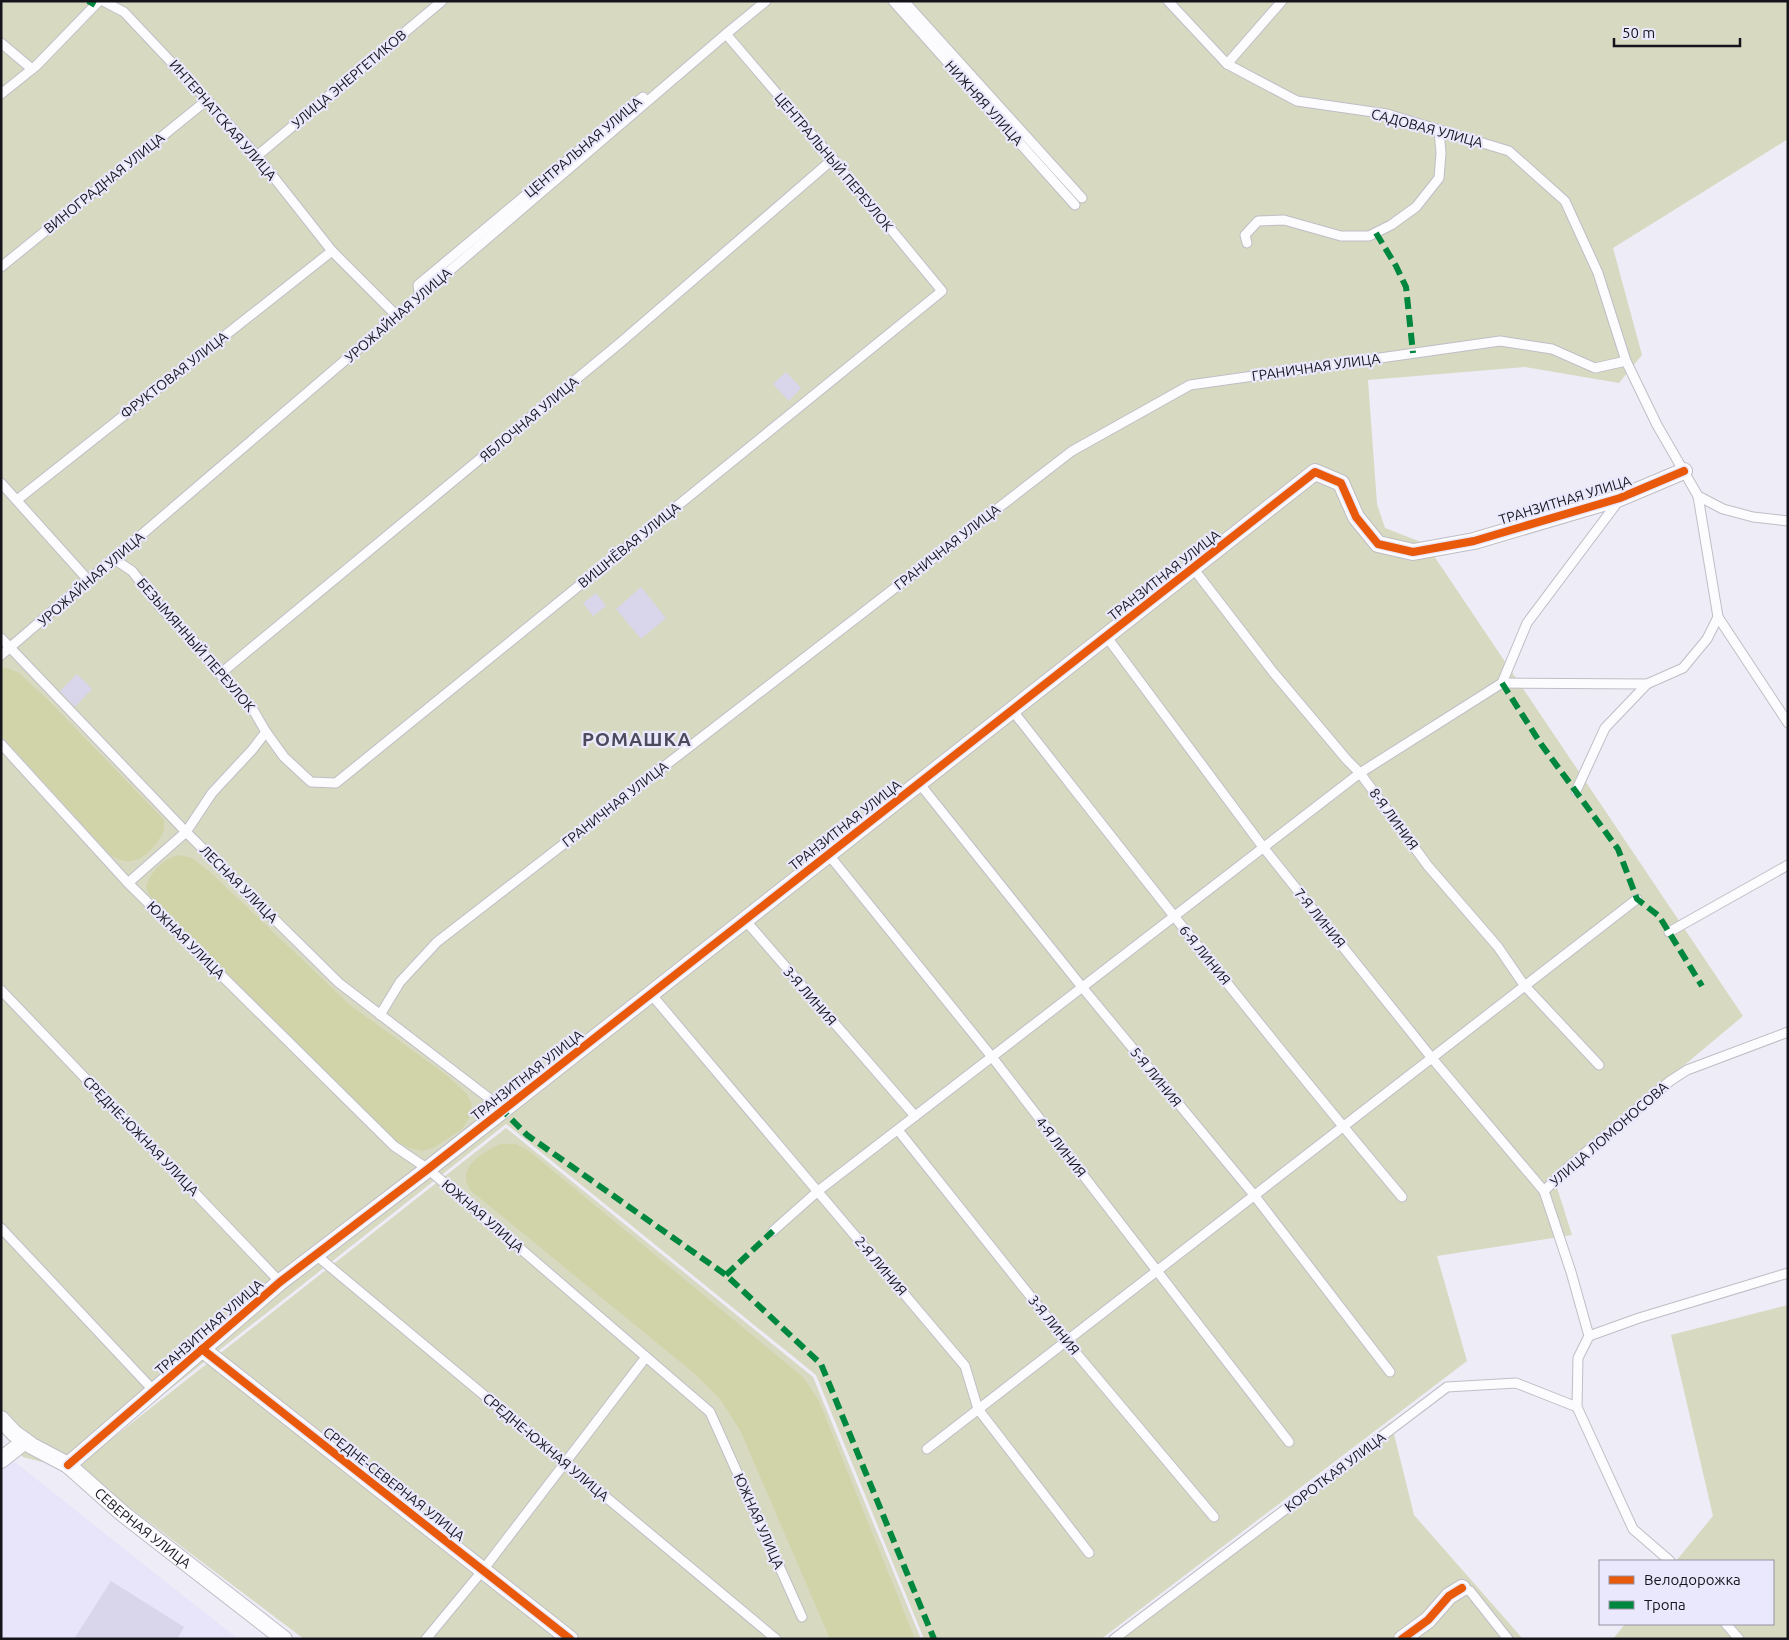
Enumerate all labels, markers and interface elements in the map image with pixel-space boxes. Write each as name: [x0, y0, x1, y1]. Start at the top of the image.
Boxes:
scale bar: [1614, 15, 1740, 47]
text: 50 m: [1622, 24, 1655, 41]
street label: УЛИЦА ЭНЕРГЕТИКОВ: [289, 26, 410, 132]
street label: ИНТЕРНАТСКАЯ УЛИЦА: [166, 56, 280, 184]
street label: НИЖНЯЯ УЛИЦА: [942, 57, 1026, 149]
street label: ЦЕНТРАЛЬНЫЙ ПЕРЕУЛОК: [771, 89, 898, 235]
street label: ЦЕНТРАЛЬНАЯ УЛИЦА: [521, 93, 645, 201]
street label: САДОВАЯ УЛИЦА: [1369, 105, 1485, 151]
street label: ВИНОГРАДНАЯ УЛИЦА: [40, 129, 168, 237]
street label: УРОЖАЙНАЯ УЛИЦА: [341, 264, 454, 365]
street label: ФРУКТОВАЯ УЛИЦА: [117, 328, 231, 422]
street label: ГРАНИЧНАЯ УЛИЦА: [1251, 350, 1381, 384]
street label: ЯБЛОЧНАЯ УЛИЦА: [476, 373, 582, 465]
street label: ТРАНЗИТНАЯ УЛИЦА: [1497, 472, 1633, 528]
street label: ВИШНЁВАЯ УЛИЦА: [575, 499, 683, 591]
street label: ГРАНИЧНАЯ УЛИЦА: [891, 501, 1003, 593]
street label: ТРАНЗИТНАЯ УЛИЦА: [1105, 526, 1223, 624]
street label: УРОЖАЙНАЯ УЛИЦА: [34, 528, 147, 629]
street label: БЕЗЫМЯННЫЙ ПЕРЕУЛОК: [134, 574, 259, 715]
district label: РОМАШКА: [582, 728, 692, 750]
street label: ГРАНИЧНАЯ УЛИЦА: [559, 758, 671, 850]
street label: ТРАНЗИТНАЯ УЛИЦА: [786, 776, 904, 874]
street label: 8-Я ЛИНИЯ: [1366, 785, 1422, 853]
street label: ЛЕСНАЯ УЛИЦА: [197, 842, 281, 926]
street label: 7-Я ЛИНИЯ: [1291, 885, 1349, 951]
street label: ЮЖНАЯ УЛИЦА: [144, 898, 228, 982]
street label: 6-Я ЛИНИЯ: [1176, 922, 1234, 988]
street label: 3-Я ЛИНИЯ: [780, 964, 840, 1028]
street label: ТРАНЗИТНАЯ УЛИЦА: [468, 1026, 586, 1124]
street label: 5-Я ЛИНИЯ: [1127, 1044, 1185, 1110]
street label: СРЕДНЕ-ЮЖНАЯ УЛИЦА: [80, 1073, 202, 1199]
street label: УЛИЦА ЛОМОНОСОВА: [1547, 1078, 1671, 1190]
street label: 4-Я ЛИНИЯ: [1033, 1114, 1089, 1180]
street label: ЮЖНАЯ УЛИЦА: [439, 1176, 527, 1256]
street label: 2-Я ЛИНИЯ: [852, 1233, 910, 1299]
street label: ТРАНЗИТНАЯ УЛИЦА: [152, 1276, 266, 1378]
street label: 3-Я ЛИНИЯ: [1025, 1292, 1083, 1358]
street label: СРЕДНЕ-ЮЖНАЯ УЛИЦА: [480, 1390, 612, 1504]
street label: СРЕДНЕ-СЕВЕРНАЯ УЛИЦА: [320, 1424, 468, 1544]
street label: КОРОТКАЯ УЛИЦА: [1281, 1429, 1389, 1515]
street label: ЮЖНАЯ УЛИЦА: [731, 1471, 787, 1571]
street label: СЕВЕРНАЯ УЛИЦА: [92, 1485, 194, 1572]
legend: [1599, 1560, 1774, 1625]
text: Велодорожка: [1644, 1571, 1741, 1588]
text: Тропа: [1644, 1596, 1686, 1613]

